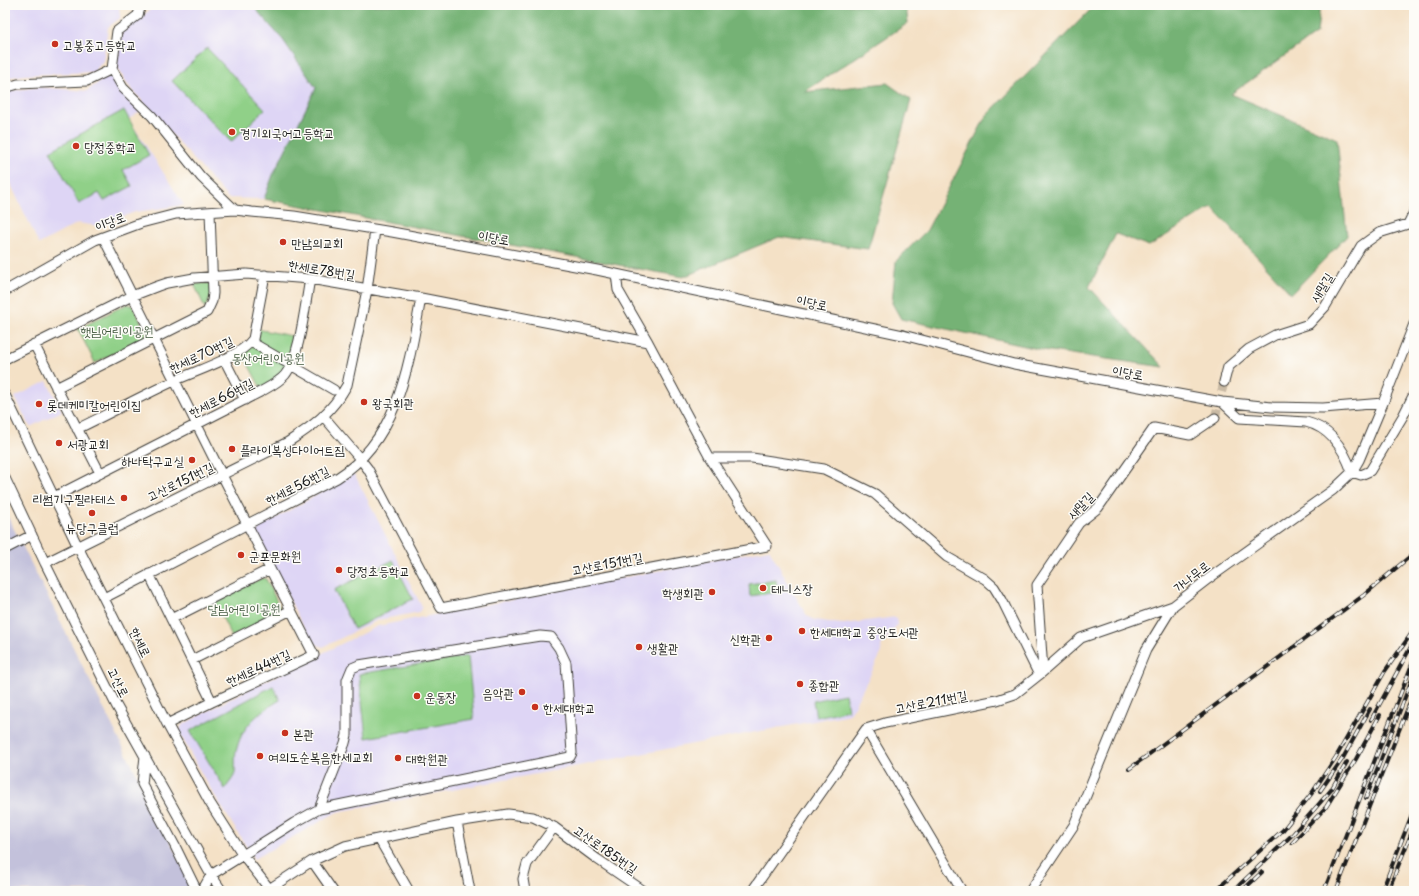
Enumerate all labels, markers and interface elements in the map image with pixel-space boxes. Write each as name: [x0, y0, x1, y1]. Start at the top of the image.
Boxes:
place label: 고봉중고등학교: [63, 35, 136, 54]
marker: 고봉중고등학교: [50, 39, 60, 49]
place label: 경기외국어고등학교: [240, 123, 334, 142]
marker: 경기외국어고등학교: [227, 127, 237, 137]
place label: 당정중학교: [84, 137, 136, 156]
marker: 당정중학교: [71, 141, 81, 151]
street label: 이당로: [92, 207, 128, 235]
street label: 이당로: [477, 225, 511, 249]
place label: 만남의교회: [291, 233, 343, 252]
marker: 만남의교회: [278, 237, 288, 247]
street label: 한세로78번길: [287, 254, 357, 284]
street label: 새말길: [1305, 269, 1337, 305]
street label: 이당로: [795, 289, 829, 315]
park label: 햇님어린이공원: [80, 321, 154, 340]
street label: 한세로70번길: [166, 331, 236, 377]
park label: 동산어린이공원: [231, 348, 305, 367]
street label: 이당로: [1111, 360, 1145, 384]
street label: 한세로66번길: [185, 373, 257, 421]
place label: 왕국회관: [372, 393, 414, 412]
place label: 롯데케미칼어린이집: [47, 395, 141, 414]
marker: 왕국회관: [359, 397, 369, 407]
marker: 롯데케미칼어린이집: [34, 399, 44, 409]
place label: 서광교회: [67, 434, 109, 453]
marker: 서광교회: [54, 438, 64, 448]
place label: 플라이복싱다이어트짐: [240, 440, 345, 459]
marker: 플라이복싱다이어트짐: [227, 444, 237, 454]
place label: 하나탁구교실: [121, 451, 185, 470]
marker: 하나탁구교실: [187, 455, 197, 465]
street label: 고산로151번길: [143, 457, 217, 505]
street label: 한세로56번길: [262, 461, 332, 509]
street label: 새말길: [1062, 487, 1098, 523]
place label: 리썸기구필라테스: [32, 489, 116, 508]
marker: 리썸기구필라테스: [119, 493, 129, 503]
marker: 뉴당구클럽: [87, 508, 97, 518]
place label: 뉴당구클럽: [66, 518, 118, 537]
place label: 군포문화원: [249, 546, 301, 565]
street label: 고산로151번길: [570, 547, 644, 579]
marker: 군포문화원: [236, 550, 246, 560]
street label: 가나무로: [1169, 556, 1213, 596]
place label: 당정초등학교: [347, 561, 410, 580]
marker: 당정초등학교: [334, 565, 344, 575]
place label: 테니스장: [771, 579, 813, 598]
place label: 학생회관: [662, 583, 704, 602]
marker: 테니스장: [758, 583, 768, 593]
marker: 학생회관: [707, 587, 717, 597]
park label: 달님어린이공원: [207, 599, 281, 618]
place label: 한세대학교 중앙도서관: [810, 622, 919, 641]
street label: 한세로: [126, 624, 156, 660]
marker: 한세대학교 중앙도서관: [797, 626, 807, 636]
place label: 신학관: [730, 629, 761, 648]
marker: 신학관: [764, 633, 774, 643]
place label: 생활관: [647, 638, 678, 657]
marker: 생활관: [634, 642, 644, 652]
street label: 한세로44번길: [222, 644, 294, 690]
street label: 고산로: [103, 664, 135, 700]
place label: 종합관: [808, 675, 839, 694]
marker: 종합관: [795, 679, 805, 689]
place label: 음악관: [483, 683, 514, 702]
street label: 고산로211번길: [893, 685, 969, 717]
place label: 운동장: [425, 687, 456, 706]
marker: 음악관: [517, 687, 527, 697]
marker: 운동장: [412, 691, 422, 701]
place label: 한세대학교: [543, 698, 595, 717]
marker: 한세대학교: [530, 702, 540, 712]
place label: 본관: [293, 724, 314, 743]
marker: 본관: [280, 728, 290, 738]
place label: 여의도순복음한세교회: [268, 747, 373, 766]
place label: 대학원관: [406, 749, 448, 768]
marker: 여의도순복음한세교회: [255, 751, 265, 761]
marker: 대학원관: [393, 753, 403, 763]
street label: 고산로185번길: [570, 820, 642, 878]

